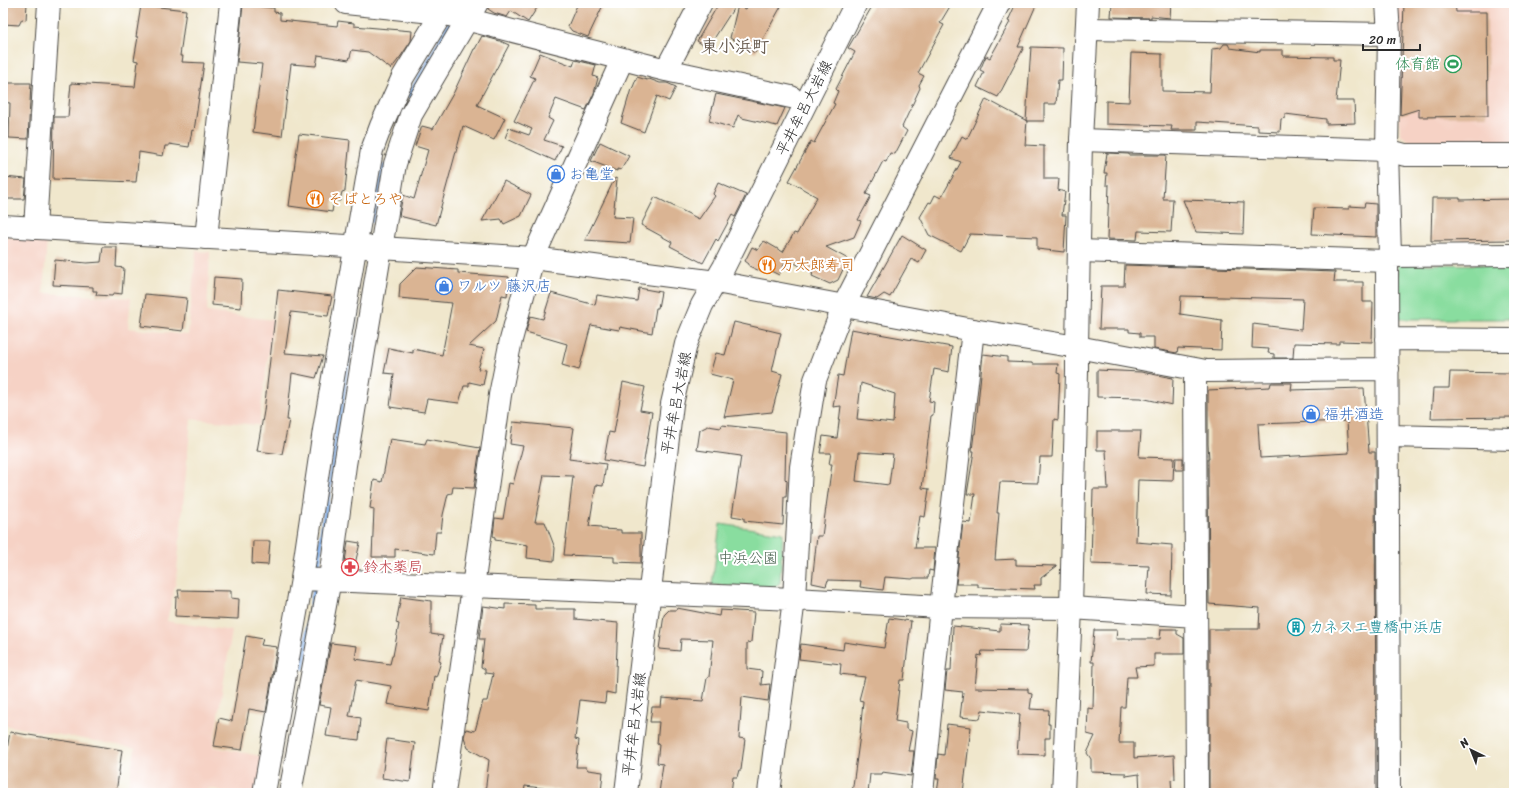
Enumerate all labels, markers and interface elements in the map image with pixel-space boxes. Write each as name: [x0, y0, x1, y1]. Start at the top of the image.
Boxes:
scale bar: [1363, 26, 1420, 52]
text: 20 m: [1369, 29, 1396, 51]
district label: 東小浜町: [701, 31, 769, 61]
place label: 体育館: [1395, 51, 1440, 77]
sports icon: 体育館: [1443, 54, 1463, 74]
street label: 平井牟呂大岩線: [769, 55, 839, 161]
place label: お亀堂: [569, 161, 614, 187]
shop icon: お亀堂: [546, 164, 566, 184]
place label: そばとろや: [328, 186, 403, 212]
restaurant icon: そばとろや: [305, 189, 325, 209]
place label: 万太郎寿司: [780, 252, 855, 278]
restaurant icon: 万太郎寿司: [757, 255, 777, 275]
place label: ワルツ 藤沢店: [457, 273, 551, 299]
shop icon: ワルツ 藤沢店: [434, 276, 454, 296]
street label: 平井牟呂大岩線: [653, 349, 699, 457]
place label: 福井酒造: [1324, 401, 1384, 427]
shop icon: 福井酒造: [1301, 404, 1321, 424]
park label: 中浜公園: [718, 545, 778, 571]
place label: 鈴木薬局: [363, 554, 423, 580]
pharmacy icon: 鈴木薬局: [340, 557, 360, 577]
place label: カネスエ豊橋中浜店: [1309, 614, 1443, 640]
building icon: カネスエ豊橋中浜店: [1286, 617, 1306, 637]
street label: 平井牟呂大岩線: [615, 670, 653, 778]
north arrow: [1451, 730, 1491, 770]
text: N: [1455, 733, 1474, 753]

